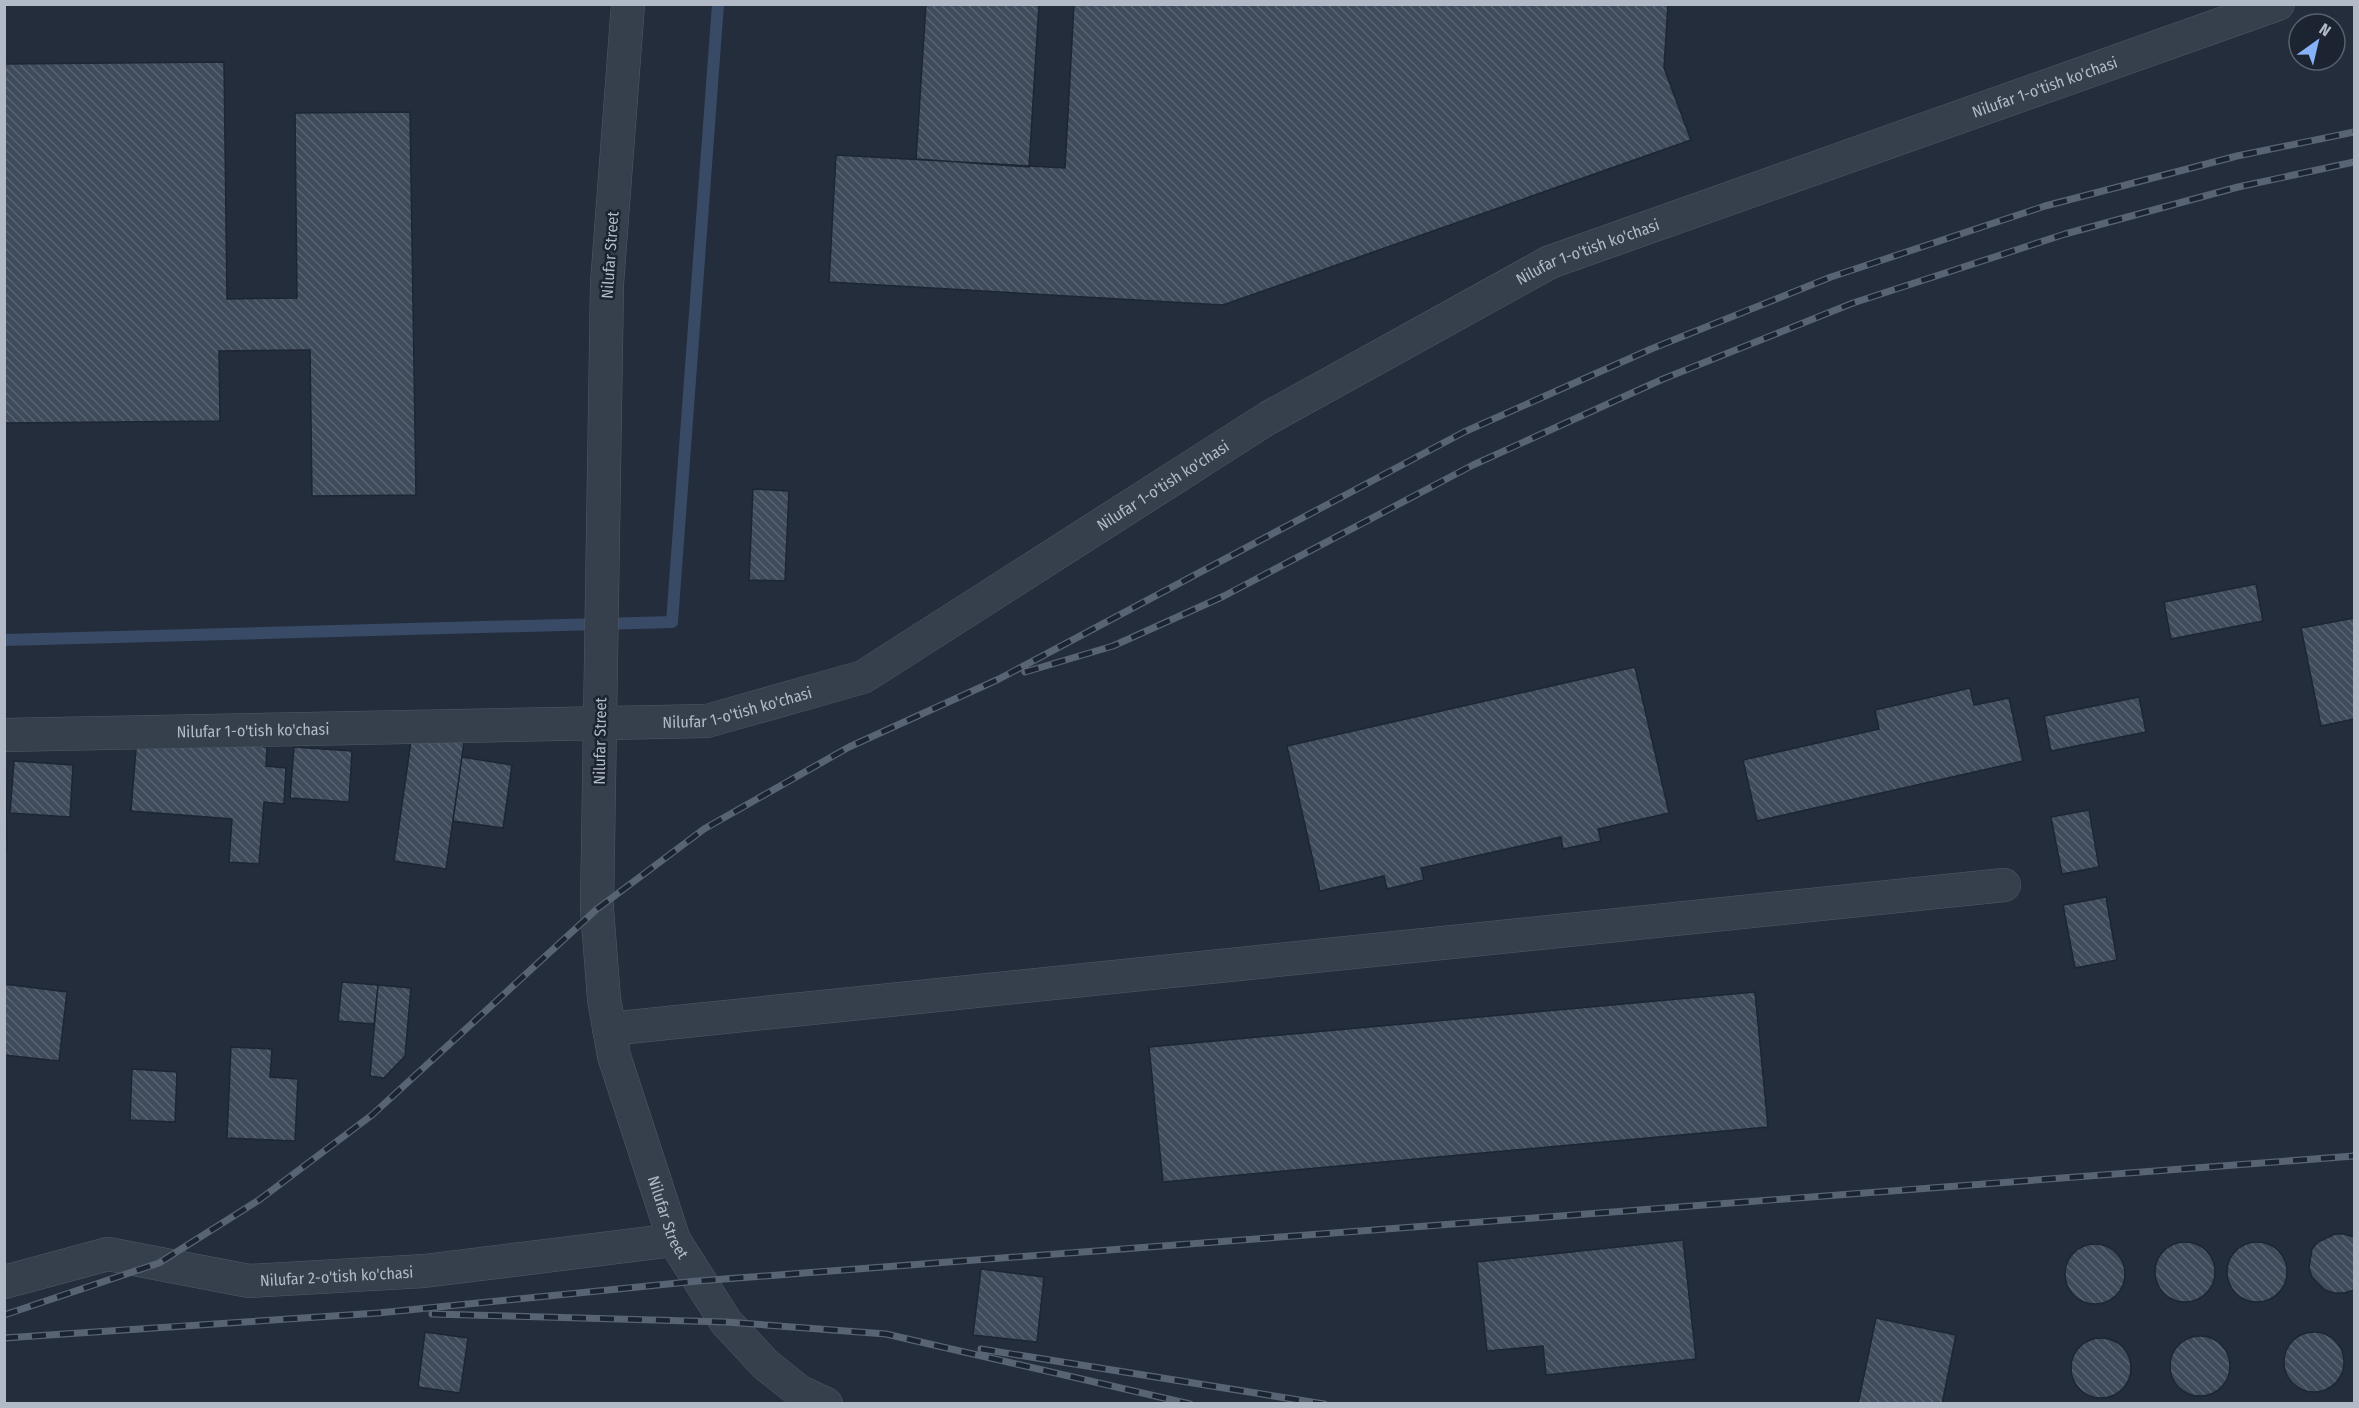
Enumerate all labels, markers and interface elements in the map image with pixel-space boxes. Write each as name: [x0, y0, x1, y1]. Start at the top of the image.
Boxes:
north arrow: [2287, 12, 2347, 72]
text: N: [2316, 19, 2334, 41]
street label: Nilufar 1-o'tish ko'chasi: [1969, 52, 2120, 121]
street label: Nilufar Street: [597, 210, 623, 299]
street label: Nilufar 1-o'tish ko'chasi: [1512, 215, 1662, 289]
street label: Nilufar 1-o'tish ko'chasi: [1093, 436, 1232, 535]
street label: Nilufar 1-o'tish ko'chasi: [662, 682, 814, 731]
street label: Nilufar Street: [590, 696, 610, 785]
street label: Nilufar 1-o'tish ko'chasi: [176, 719, 330, 741]
street label: Nilufar Street: [644, 1173, 693, 1263]
street label: Nilufar 2-o'tish ko'chasi: [259, 1262, 414, 1290]

